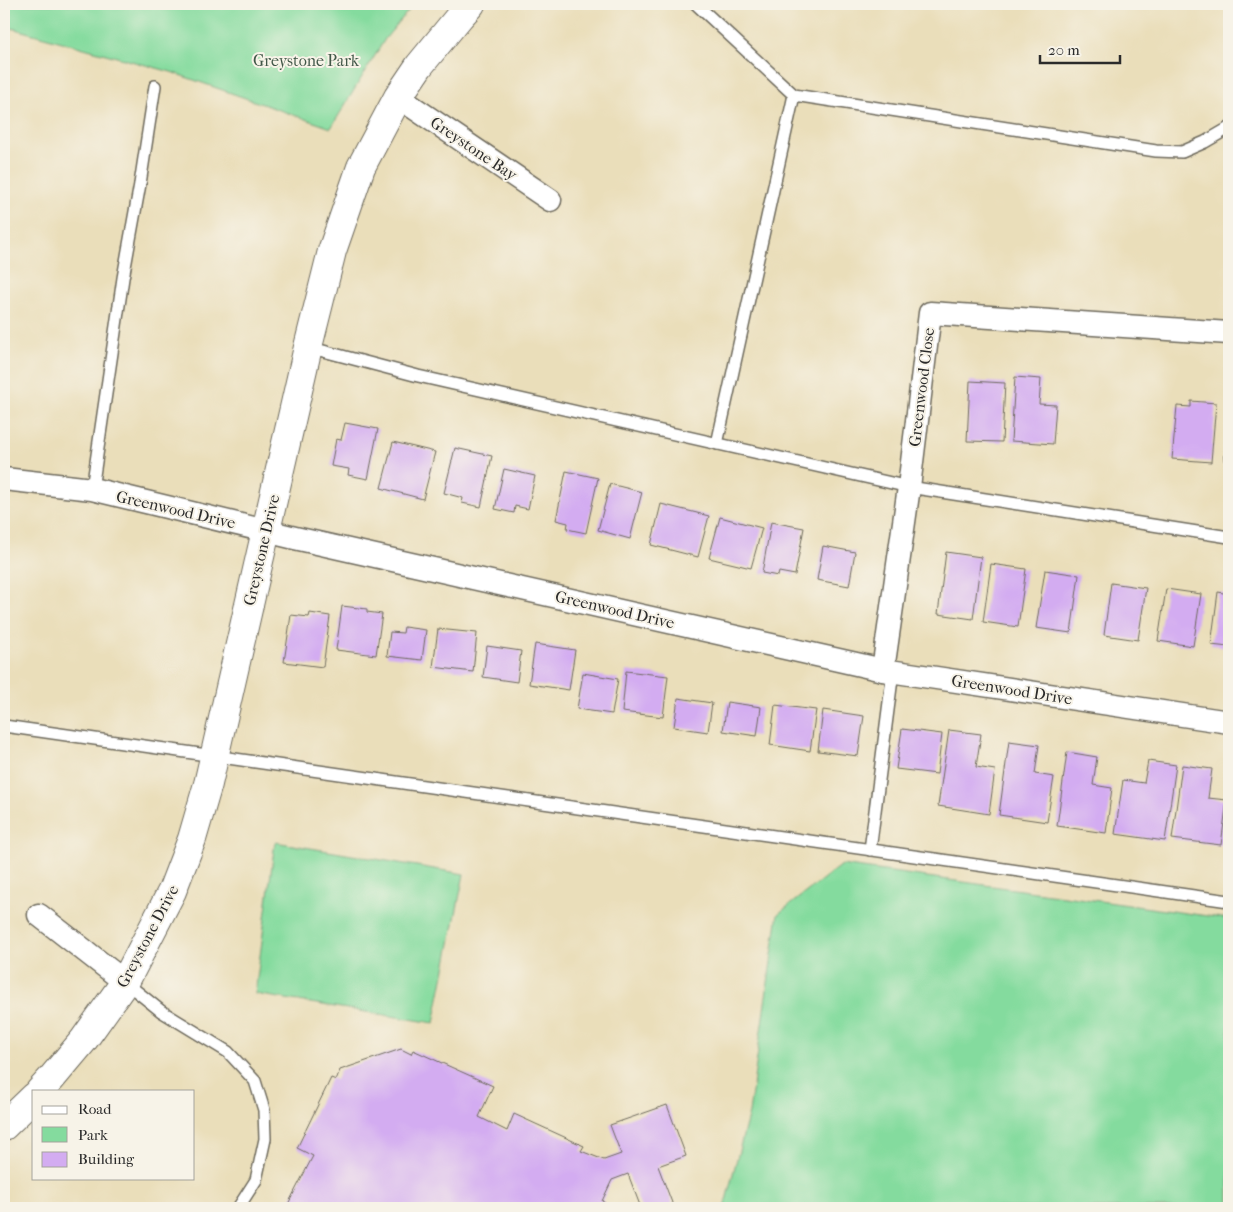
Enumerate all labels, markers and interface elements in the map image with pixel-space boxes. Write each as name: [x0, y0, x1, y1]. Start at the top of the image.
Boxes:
scale bar: [1040, 32, 1120, 64]
text: 20 m: [1048, 41, 1080, 59]
park label: Greystone Park: [253, 51, 360, 70]
street label: Greystone Bay: [427, 112, 521, 185]
street label: Greenwood Close: [905, 326, 938, 448]
street label: Greenwood Drive: [114, 487, 237, 532]
street label: Greystone Drive: [239, 493, 284, 608]
street label: Greenwood Drive: [553, 587, 676, 632]
street label: Greenwood Drive: [950, 671, 1074, 708]
street label: Greystone Drive: [112, 882, 183, 991]
legend: [32, 1090, 195, 1180]
text: Road: [78, 1100, 112, 1118]
text: Park: [78, 1126, 108, 1144]
text: Building: [78, 1150, 135, 1168]

